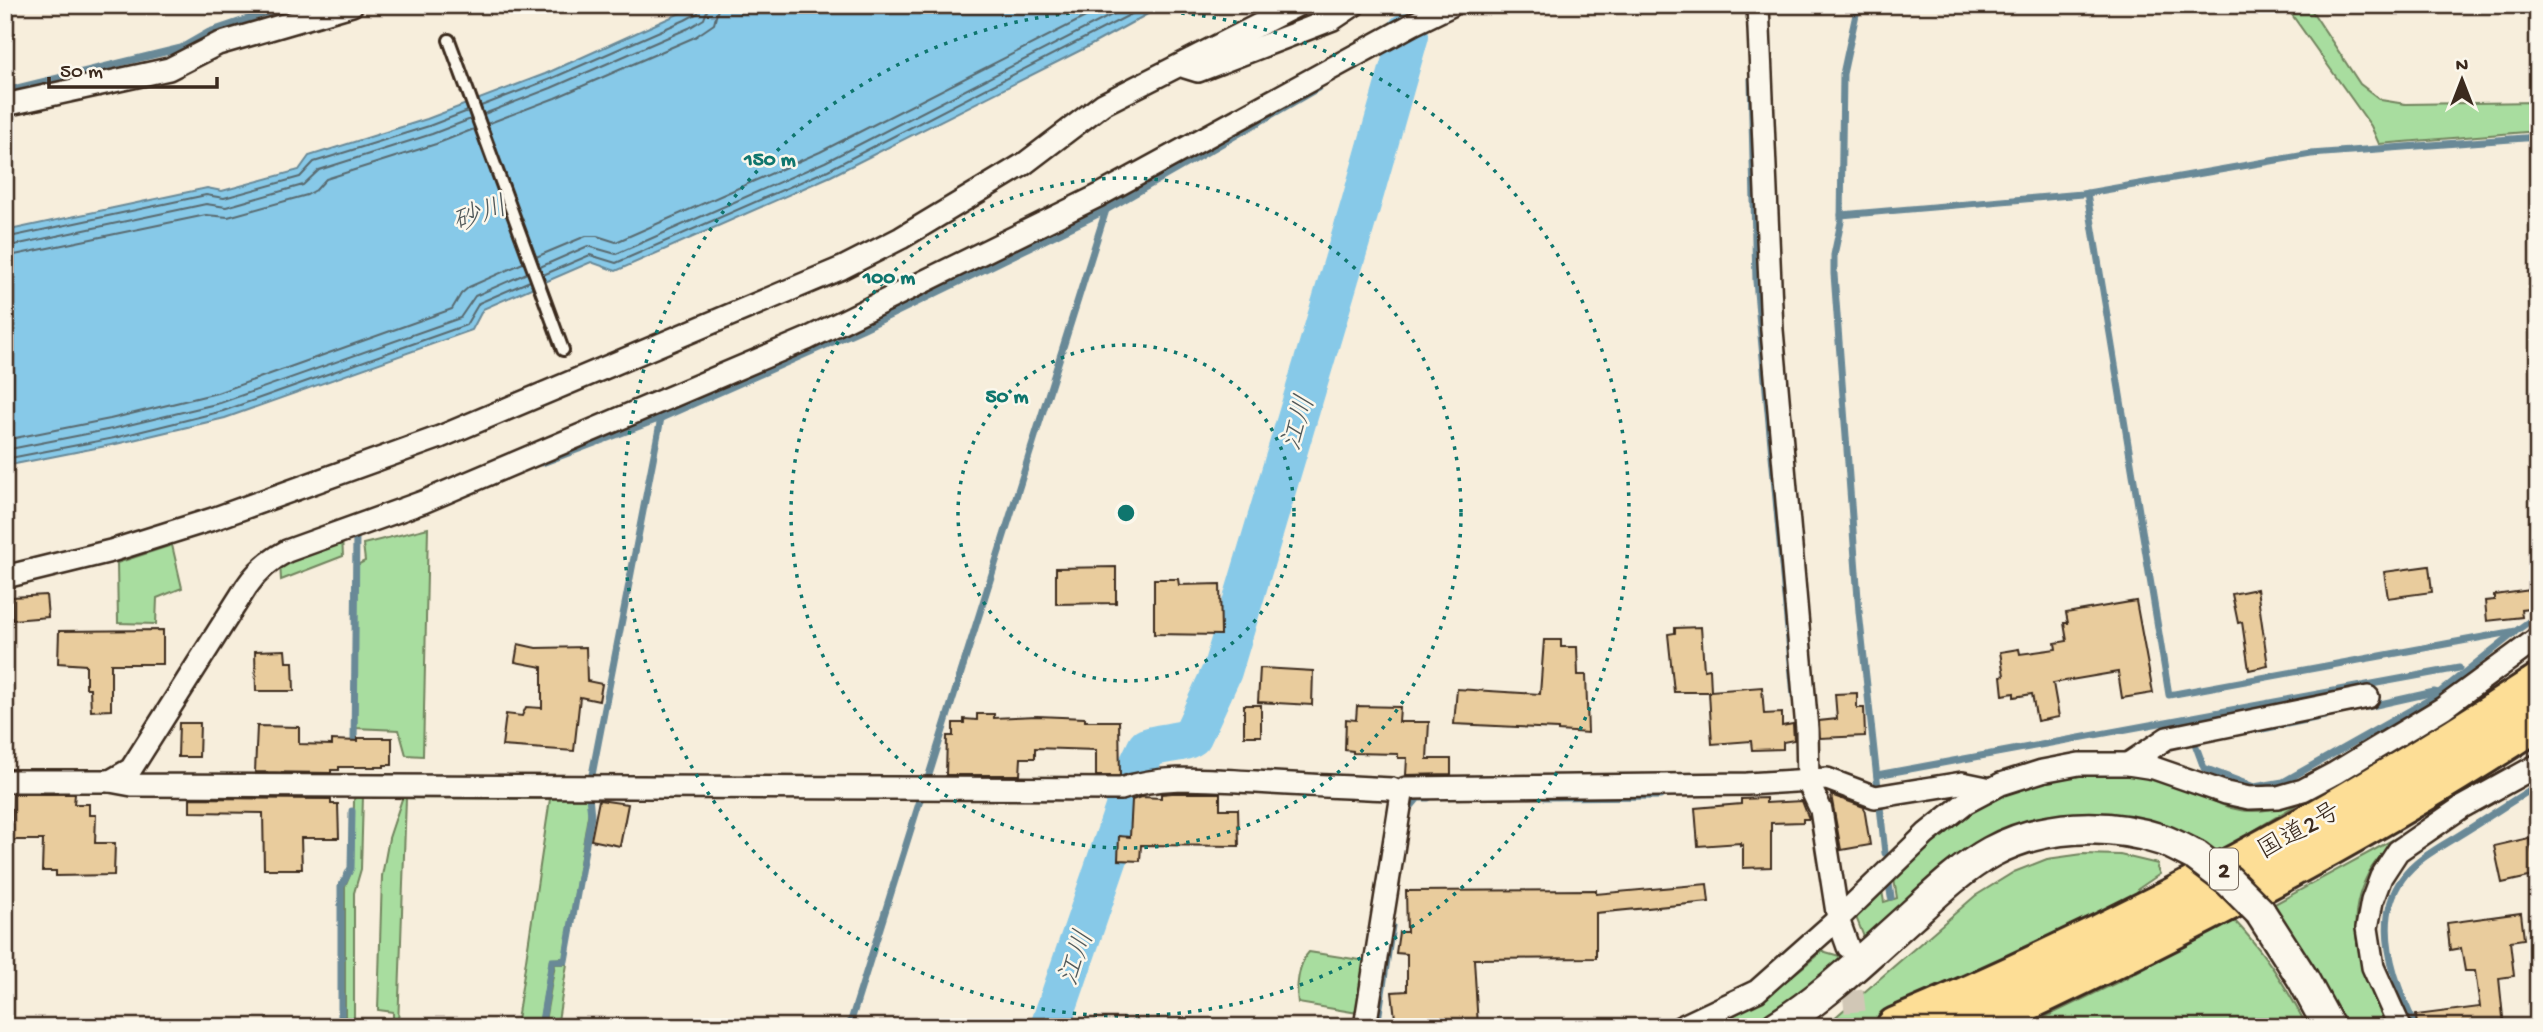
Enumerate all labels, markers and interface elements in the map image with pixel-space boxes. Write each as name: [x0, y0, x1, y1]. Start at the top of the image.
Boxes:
scale bar: [49, 46, 217, 90]
north arrow: [2428, 46, 2498, 116]
text: N: [2456, 55, 2468, 78]
text: 50 m: [60, 61, 103, 86]
text: 150 m: [743, 149, 796, 174]
water label: 砂川: [448, 190, 513, 241]
text: 100 m: [862, 267, 915, 292]
text: 50 m: [986, 386, 1029, 411]
water label: 江川: [1276, 392, 1324, 455]
centre of rings: [1114, 501, 1138, 525]
street label: 国道2号: [2252, 797, 2347, 868]
road number: 2: [2210, 848, 2238, 890]
water label: 江川: [1054, 927, 1103, 990]

